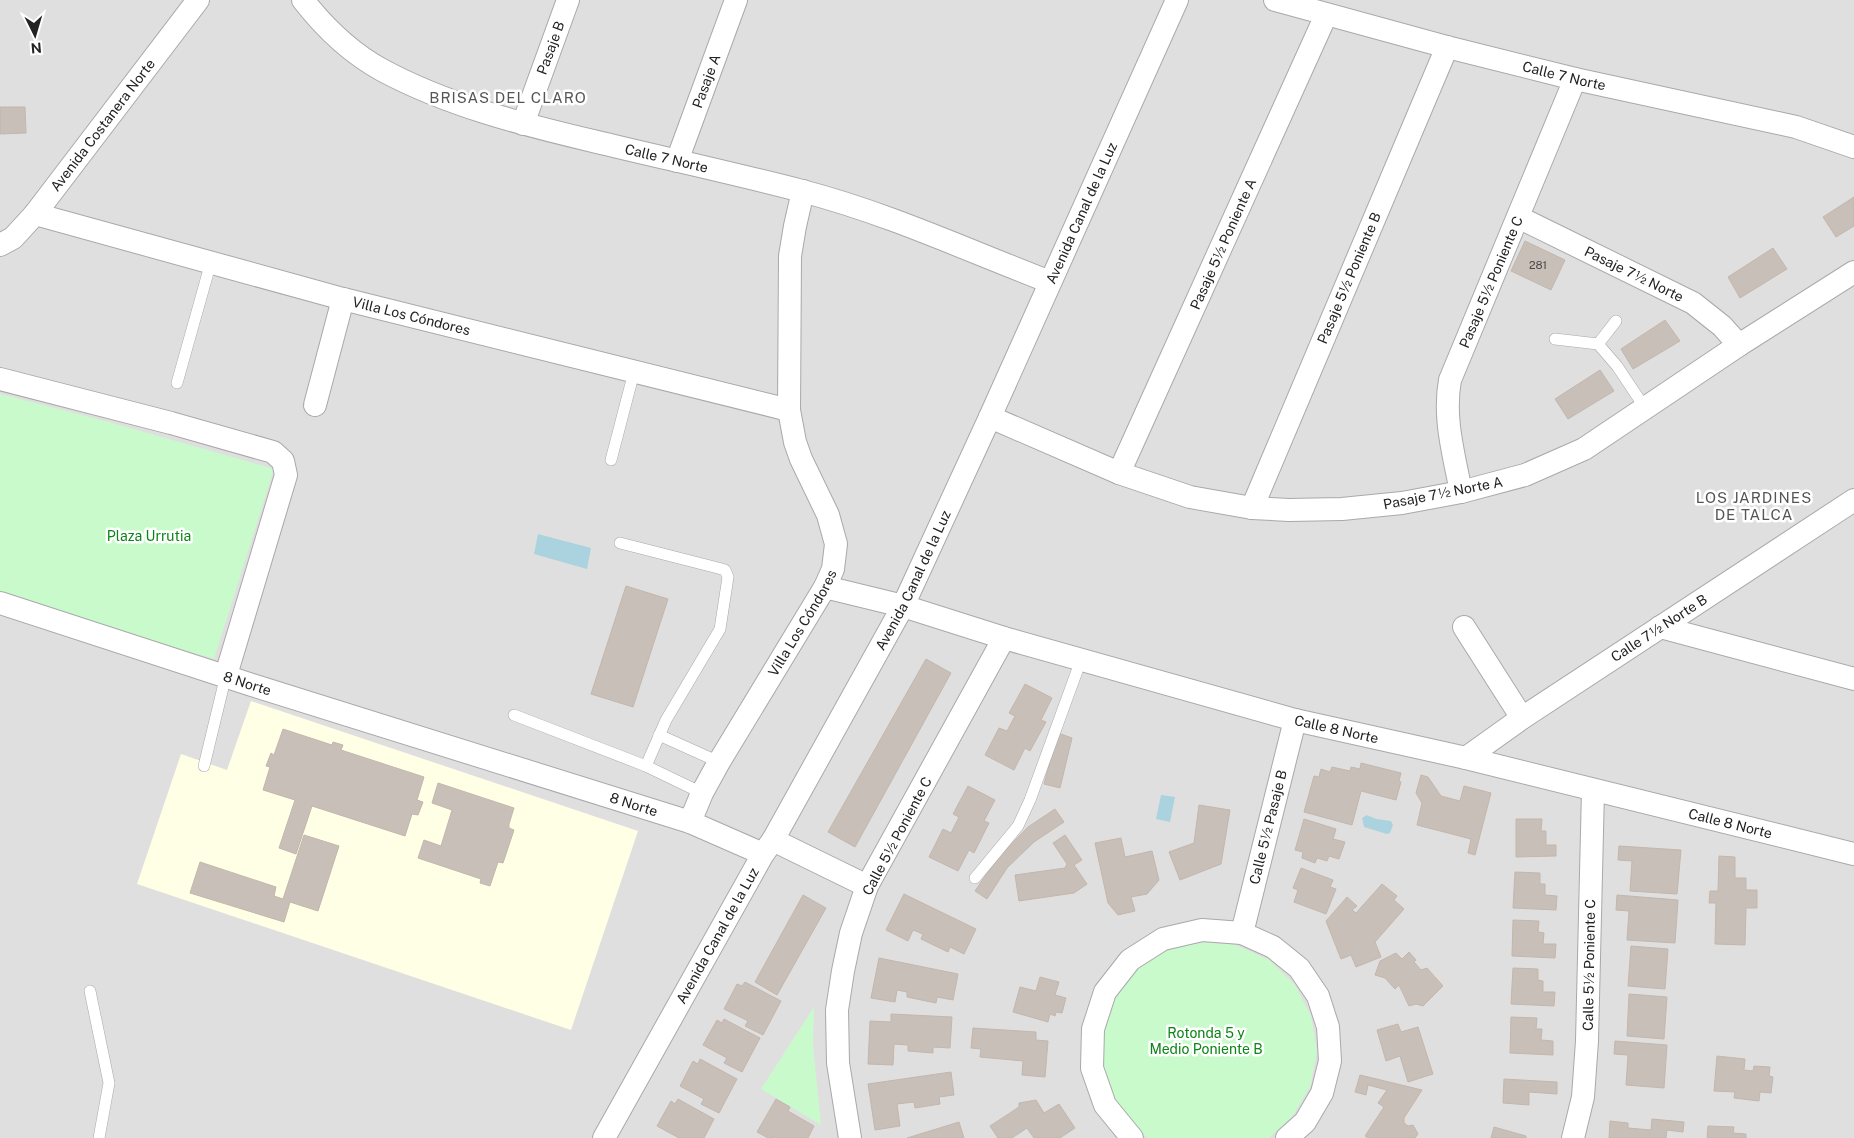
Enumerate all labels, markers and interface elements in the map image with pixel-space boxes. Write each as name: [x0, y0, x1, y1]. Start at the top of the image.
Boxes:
north arrow: [10, 10, 60, 60]
street label: Pasaje B: [534, 19, 568, 77]
text: N: [30, 40, 42, 56]
street label: Pasaje A: [689, 52, 723, 110]
street label: Avenida Costanera Norte: [47, 56, 158, 194]
street label: Calle 7 Norte: [1521, 58, 1607, 93]
district label: BRISAS DEL CLARO: [429, 89, 587, 106]
street label: Avenida Canal de la Luz: [1043, 139, 1120, 286]
street label: Calle 7 Norte: [623, 141, 710, 176]
street label: Pasaje 5½ Poniente A: [1187, 176, 1259, 312]
street label: Pasaje 5½ Poniente B: [1314, 210, 1384, 346]
street label: Pasaje 5½ Poniente C: [1456, 214, 1526, 350]
street label: Pasaje 7½ Norte: [1582, 243, 1686, 305]
house number: 281: [1529, 259, 1547, 271]
street label: Villa Los Cóndores: [351, 294, 472, 338]
street label: Pasaje 7½ Norte A: [1382, 474, 1504, 512]
district label: LOS JARDINES DE TALCA: [1696, 489, 1812, 523]
street label: Avenida Canal de la Luz: [872, 508, 954, 653]
park label: Plaza Urrutia: [107, 528, 191, 544]
street label: Villa Los Cóndores: [765, 567, 840, 679]
street label: Calle 7½ Norte B: [1608, 591, 1710, 665]
street label: 8 Norte: [221, 668, 273, 699]
street label: Calle 8 Norte: [1293, 712, 1380, 746]
street label: Calle 5½ Pasaje B: [1246, 768, 1290, 886]
street label: Calle 5½ Poniente C: [859, 774, 935, 898]
street label: 8 Norte: [608, 789, 660, 819]
street label: Calle 8 Norte: [1687, 805, 1774, 841]
street label: Avenida Canal de la Luz: [673, 864, 762, 1006]
street label: Calle 5½ Poniente C: [1580, 899, 1598, 1031]
park label: Rotonda 5 y Medio Poniente B: [1149, 1025, 1263, 1057]

